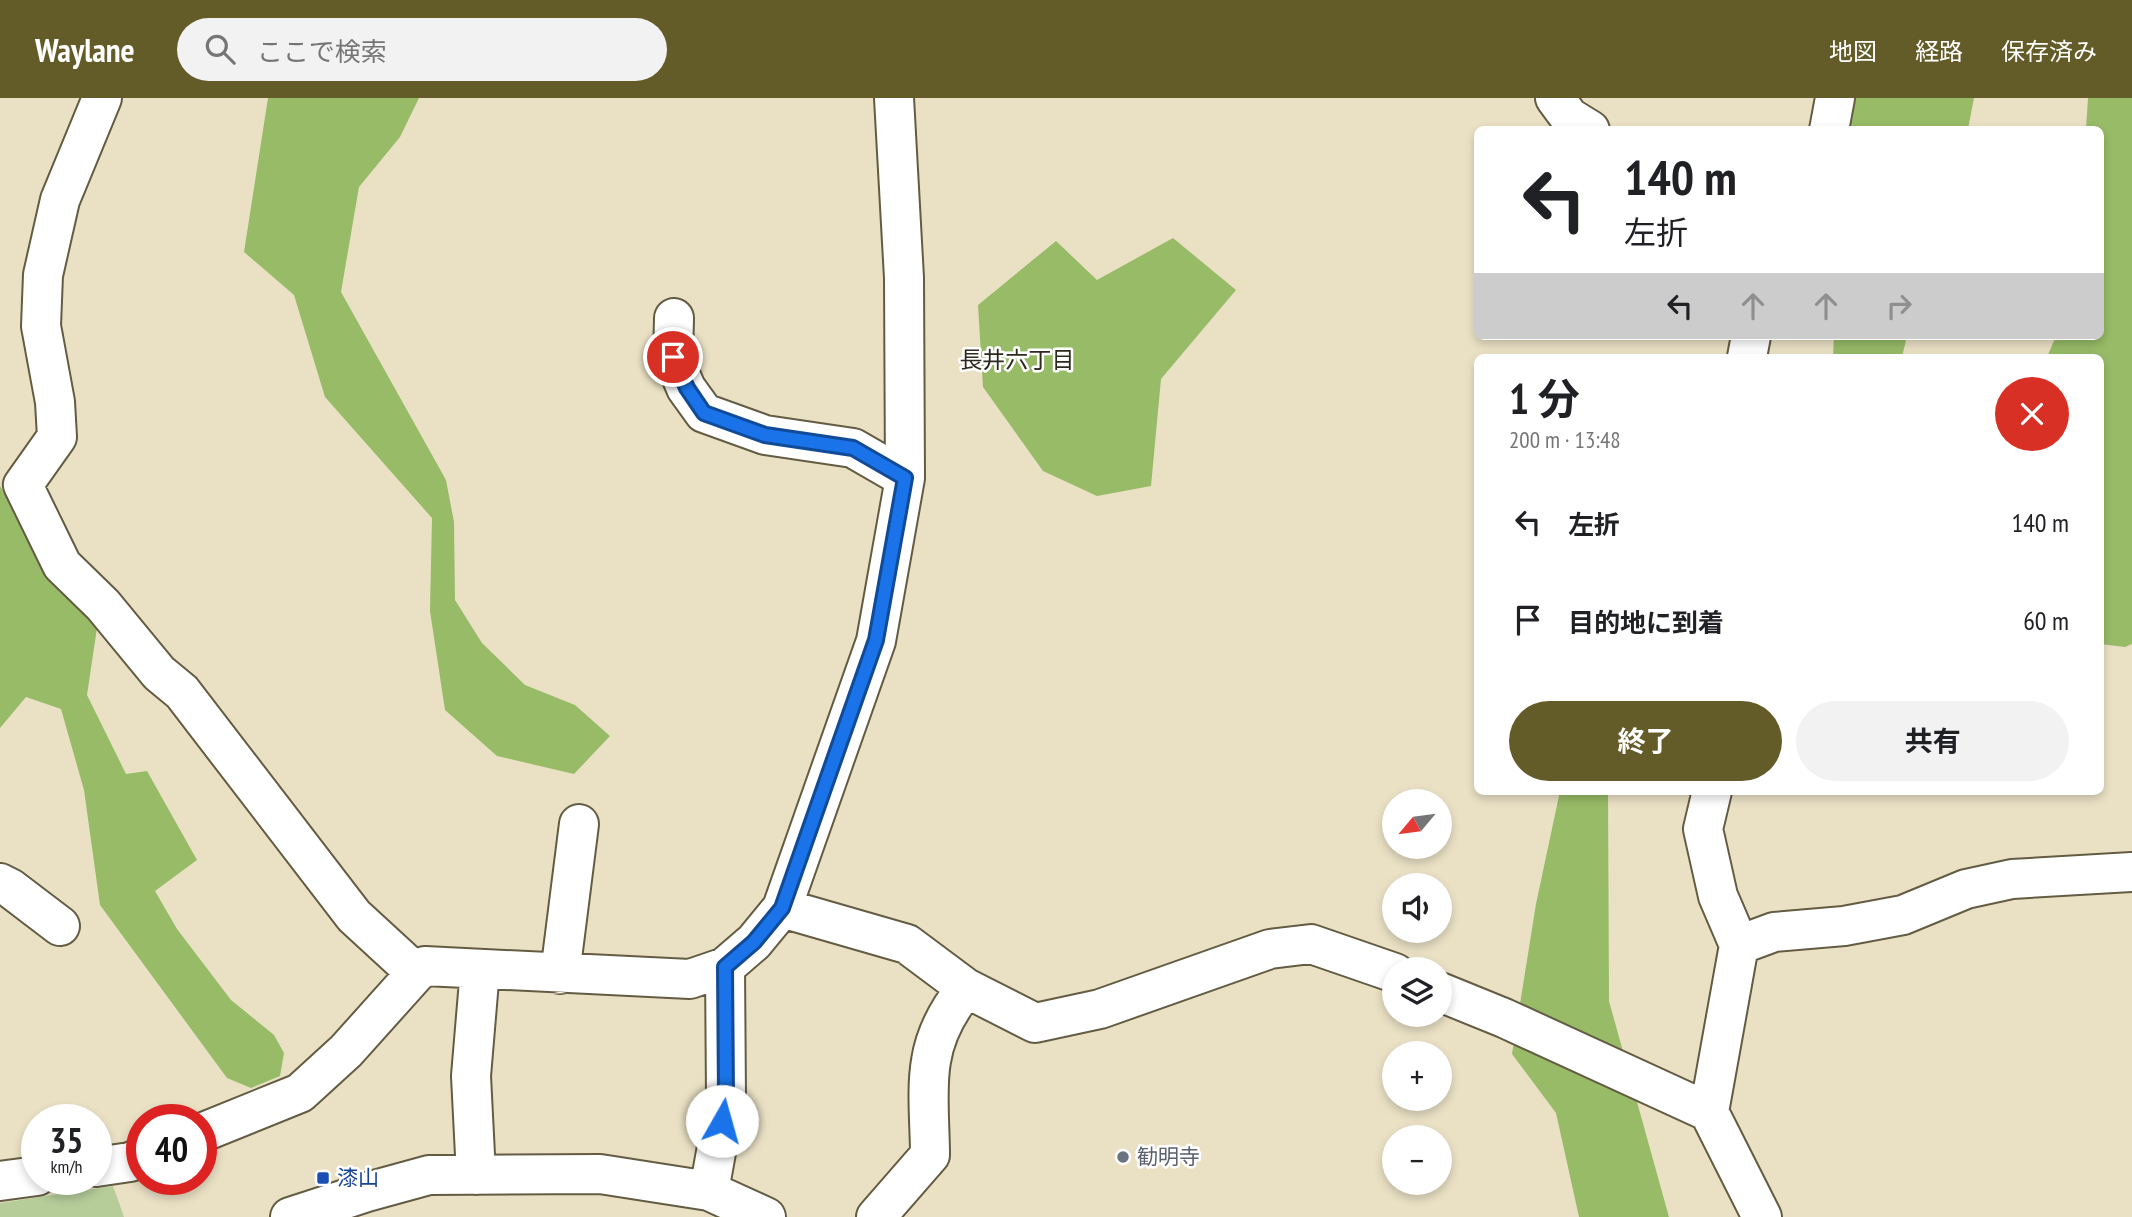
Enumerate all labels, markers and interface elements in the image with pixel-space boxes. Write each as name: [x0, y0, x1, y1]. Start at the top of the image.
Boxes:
search box: [177, 18, 667, 81]
text: Waylane: [35, 28, 135, 71]
icon: search: [201, 30, 239, 68]
text: ここで検索: [257, 35, 387, 68]
text: 地図: [1829, 36, 1877, 67]
text: 経路: [1915, 36, 1963, 67]
text: 保存済み: [2001, 36, 2097, 67]
text: 140 m: [1624, 145, 1737, 209]
icon: left: [1509, 154, 1600, 245]
text: 左折: [1624, 211, 1688, 253]
icon: left: [1661, 287, 1699, 325]
icon: ahead: [1734, 287, 1772, 325]
icon: ahead: [1807, 287, 1845, 325]
icon: right: [1880, 287, 1918, 325]
pin: [643, 327, 703, 387]
icon: arrive: [654, 338, 692, 376]
district label: 長井六丁目: [960, 345, 1075, 374]
text: 1 分: [1509, 371, 1580, 426]
button: close: [1995, 377, 2069, 451]
text: 200 m · 13:48: [1509, 425, 1621, 454]
icon: left: [1509, 503, 1547, 541]
text: 140 m: [2011, 506, 2069, 539]
text: 左折: [1568, 508, 1620, 541]
icon: arrive: [1509, 601, 1547, 639]
text: 60 m: [2023, 604, 2069, 637]
text: 目的地に到着: [1568, 606, 1724, 639]
button: 終了: [1509, 701, 1782, 781]
button: 共有: [1796, 701, 2069, 781]
north arrow: [1382, 789, 1452, 859]
map controls: [1382, 789, 1452, 1195]
button: sound: [1382, 873, 1452, 943]
button: layers: [1382, 957, 1452, 1027]
button: +: [1382, 1041, 1452, 1111]
position arrow: [685, 1084, 759, 1158]
speed limit sign: 40: [126, 1104, 217, 1195]
text: 35: [50, 1117, 83, 1163]
button: −: [1382, 1125, 1452, 1195]
place label: 勧明寺: [1137, 1143, 1200, 1170]
marker: 勧明寺: [1115, 1149, 1131, 1165]
text: km/h: [51, 1155, 82, 1178]
place label: 漆山: [337, 1164, 379, 1191]
marker: 漆山: [315, 1170, 331, 1186]

